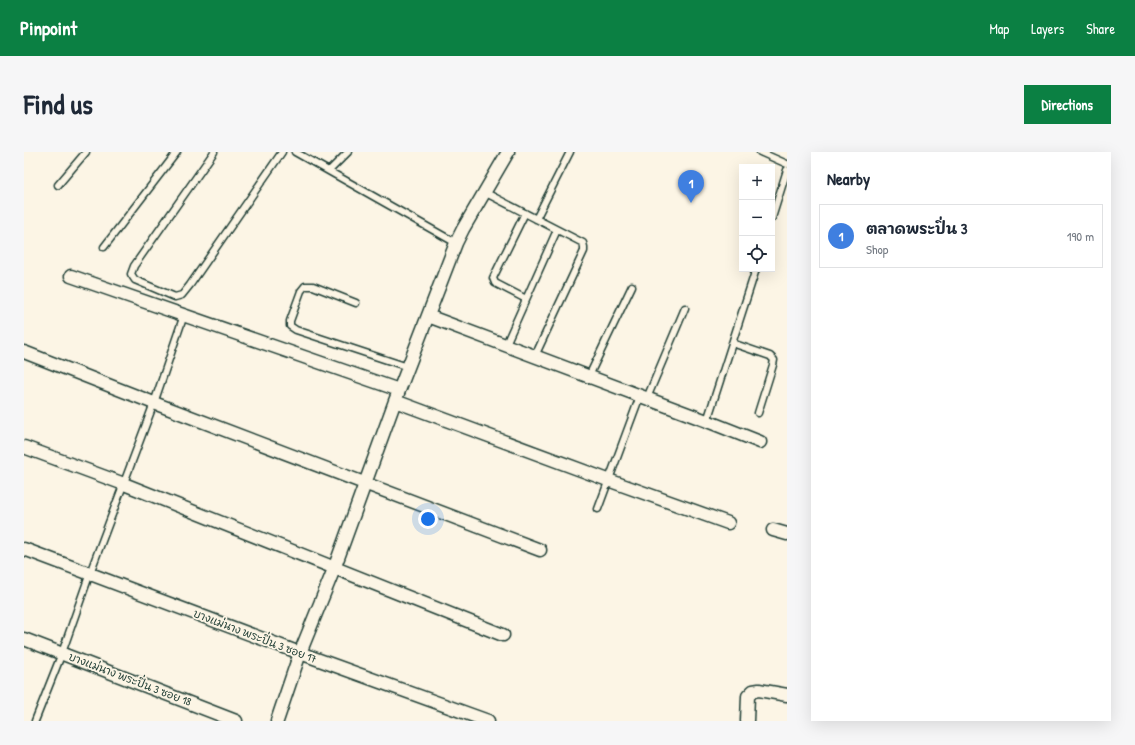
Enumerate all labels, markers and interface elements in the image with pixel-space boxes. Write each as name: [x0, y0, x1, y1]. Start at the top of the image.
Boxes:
text: Pinpoint: [20, 15, 77, 41]
text: Map: [989, 19, 1009, 38]
text: Layers: [1031, 19, 1064, 38]
text: Share: [1086, 19, 1115, 38]
text: Find us: [24, 85, 93, 123]
button: Directions: [1024, 85, 1111, 124]
map controls: [739, 164, 775, 272]
button: +: [739, 164, 775, 200]
text: Nearby: [827, 167, 870, 190]
pin: 1: [678, 170, 704, 203]
button: −: [739, 200, 775, 236]
text: ตลาดพระปิ่น 3: [866, 218, 968, 239]
text: 1: [839, 227, 843, 245]
text: 190 m: [1067, 227, 1094, 245]
button: locate: [739, 236, 775, 272]
text: Shop: [866, 240, 888, 258]
your location: [418, 509, 438, 529]
street label: บางแม่นาง พระปิ่น 3 ซอย 17: [191, 603, 320, 666]
street label: บางแม่นาง พระปิ่น 3 ซอย 18: [67, 646, 195, 709]

